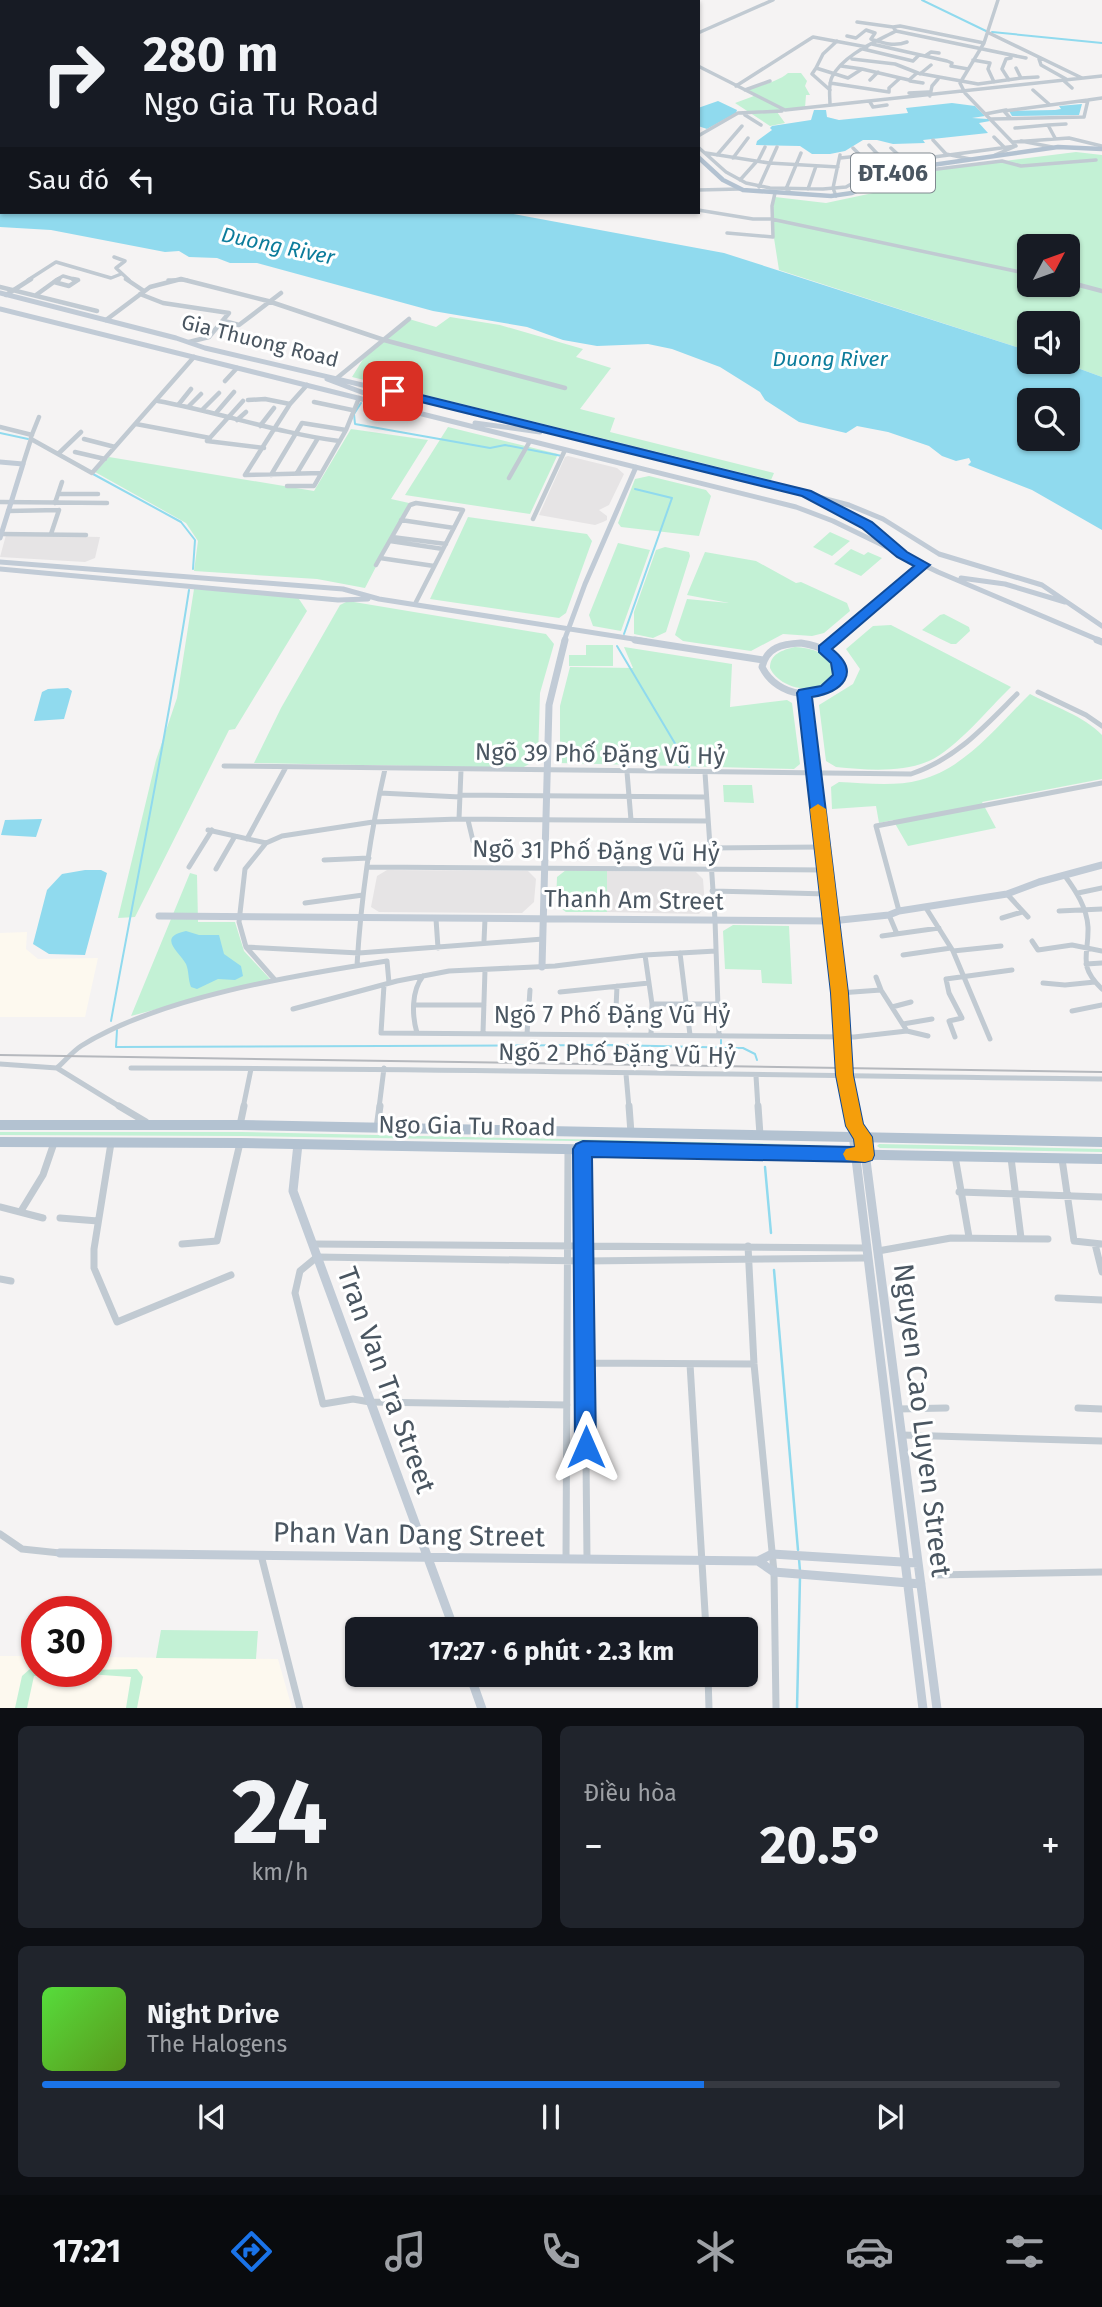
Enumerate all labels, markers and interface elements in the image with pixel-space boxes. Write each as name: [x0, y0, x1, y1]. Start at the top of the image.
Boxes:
text: 280 m: [143, 25, 279, 84]
icon: right: [28, 28, 119, 119]
text: Ngo Gia Tu Road: [143, 85, 379, 123]
road number: ĐT.406: [851, 154, 935, 192]
icon: left: [123, 161, 161, 199]
text: Sau đó: [28, 165, 109, 196]
water label: Duong River: [219, 221, 338, 271]
north arrow: [1017, 234, 1080, 298]
map controls: [1017, 234, 1080, 451]
street label: Gia Thuong Road: [179, 309, 341, 373]
button: sound: [1017, 311, 1080, 374]
water label: Duong River: [773, 346, 888, 372]
pin: [363, 361, 423, 421]
icon: arrive: [374, 372, 412, 410]
button: search: [1017, 388, 1080, 451]
street label: Ngõ 39 Phố Đặng Vũ Hỷ: [475, 738, 726, 770]
street label: Ngõ 31 Phố Đặng Vũ Hỷ: [472, 835, 720, 867]
street label: Thanh Am Street: [544, 884, 724, 916]
street label: Ngõ 7 Phố Đặng Vũ Hỷ: [494, 1001, 730, 1029]
street label: Ngõ 2 Phố Đặng Vũ Hỷ: [498, 1038, 736, 1070]
street label: Ngo Gia Tu Road: [378, 1110, 556, 1142]
street label: Nguyen Cao Luyen Street: [887, 1262, 958, 1579]
street label: Tran Van Tra Street: [330, 1263, 443, 1499]
position arrow: [549, 1410, 623, 1484]
street label: Phan Van Dang Street: [273, 1516, 546, 1553]
speed limit sign: 30: [21, 1596, 112, 1687]
text: 17:27 · 6 phút · 2.3 km: [429, 1636, 674, 1667]
text: 24: [232, 1758, 328, 1867]
text: Điều hòa: [584, 1779, 677, 1807]
text: 20.5°: [760, 1814, 884, 1877]
text: −: [584, 1823, 603, 1869]
text: +: [1041, 1823, 1060, 1869]
text: km/h: [252, 1858, 308, 1886]
text: Night Drive: [147, 1999, 279, 2030]
text: The Halogens: [147, 2030, 287, 2058]
icon: previous: [193, 2098, 231, 2136]
icon: pause: [532, 2098, 570, 2136]
icon: next: [871, 2098, 909, 2136]
icon: directions: [227, 2227, 276, 2276]
icon: music: [381, 2227, 430, 2276]
icon: phone: [536, 2227, 585, 2276]
icon: climate: [691, 2227, 740, 2276]
icon: car: [845, 2227, 894, 2276]
icon: filters: [1000, 2227, 1049, 2276]
text: 17:21: [53, 2232, 121, 2270]

